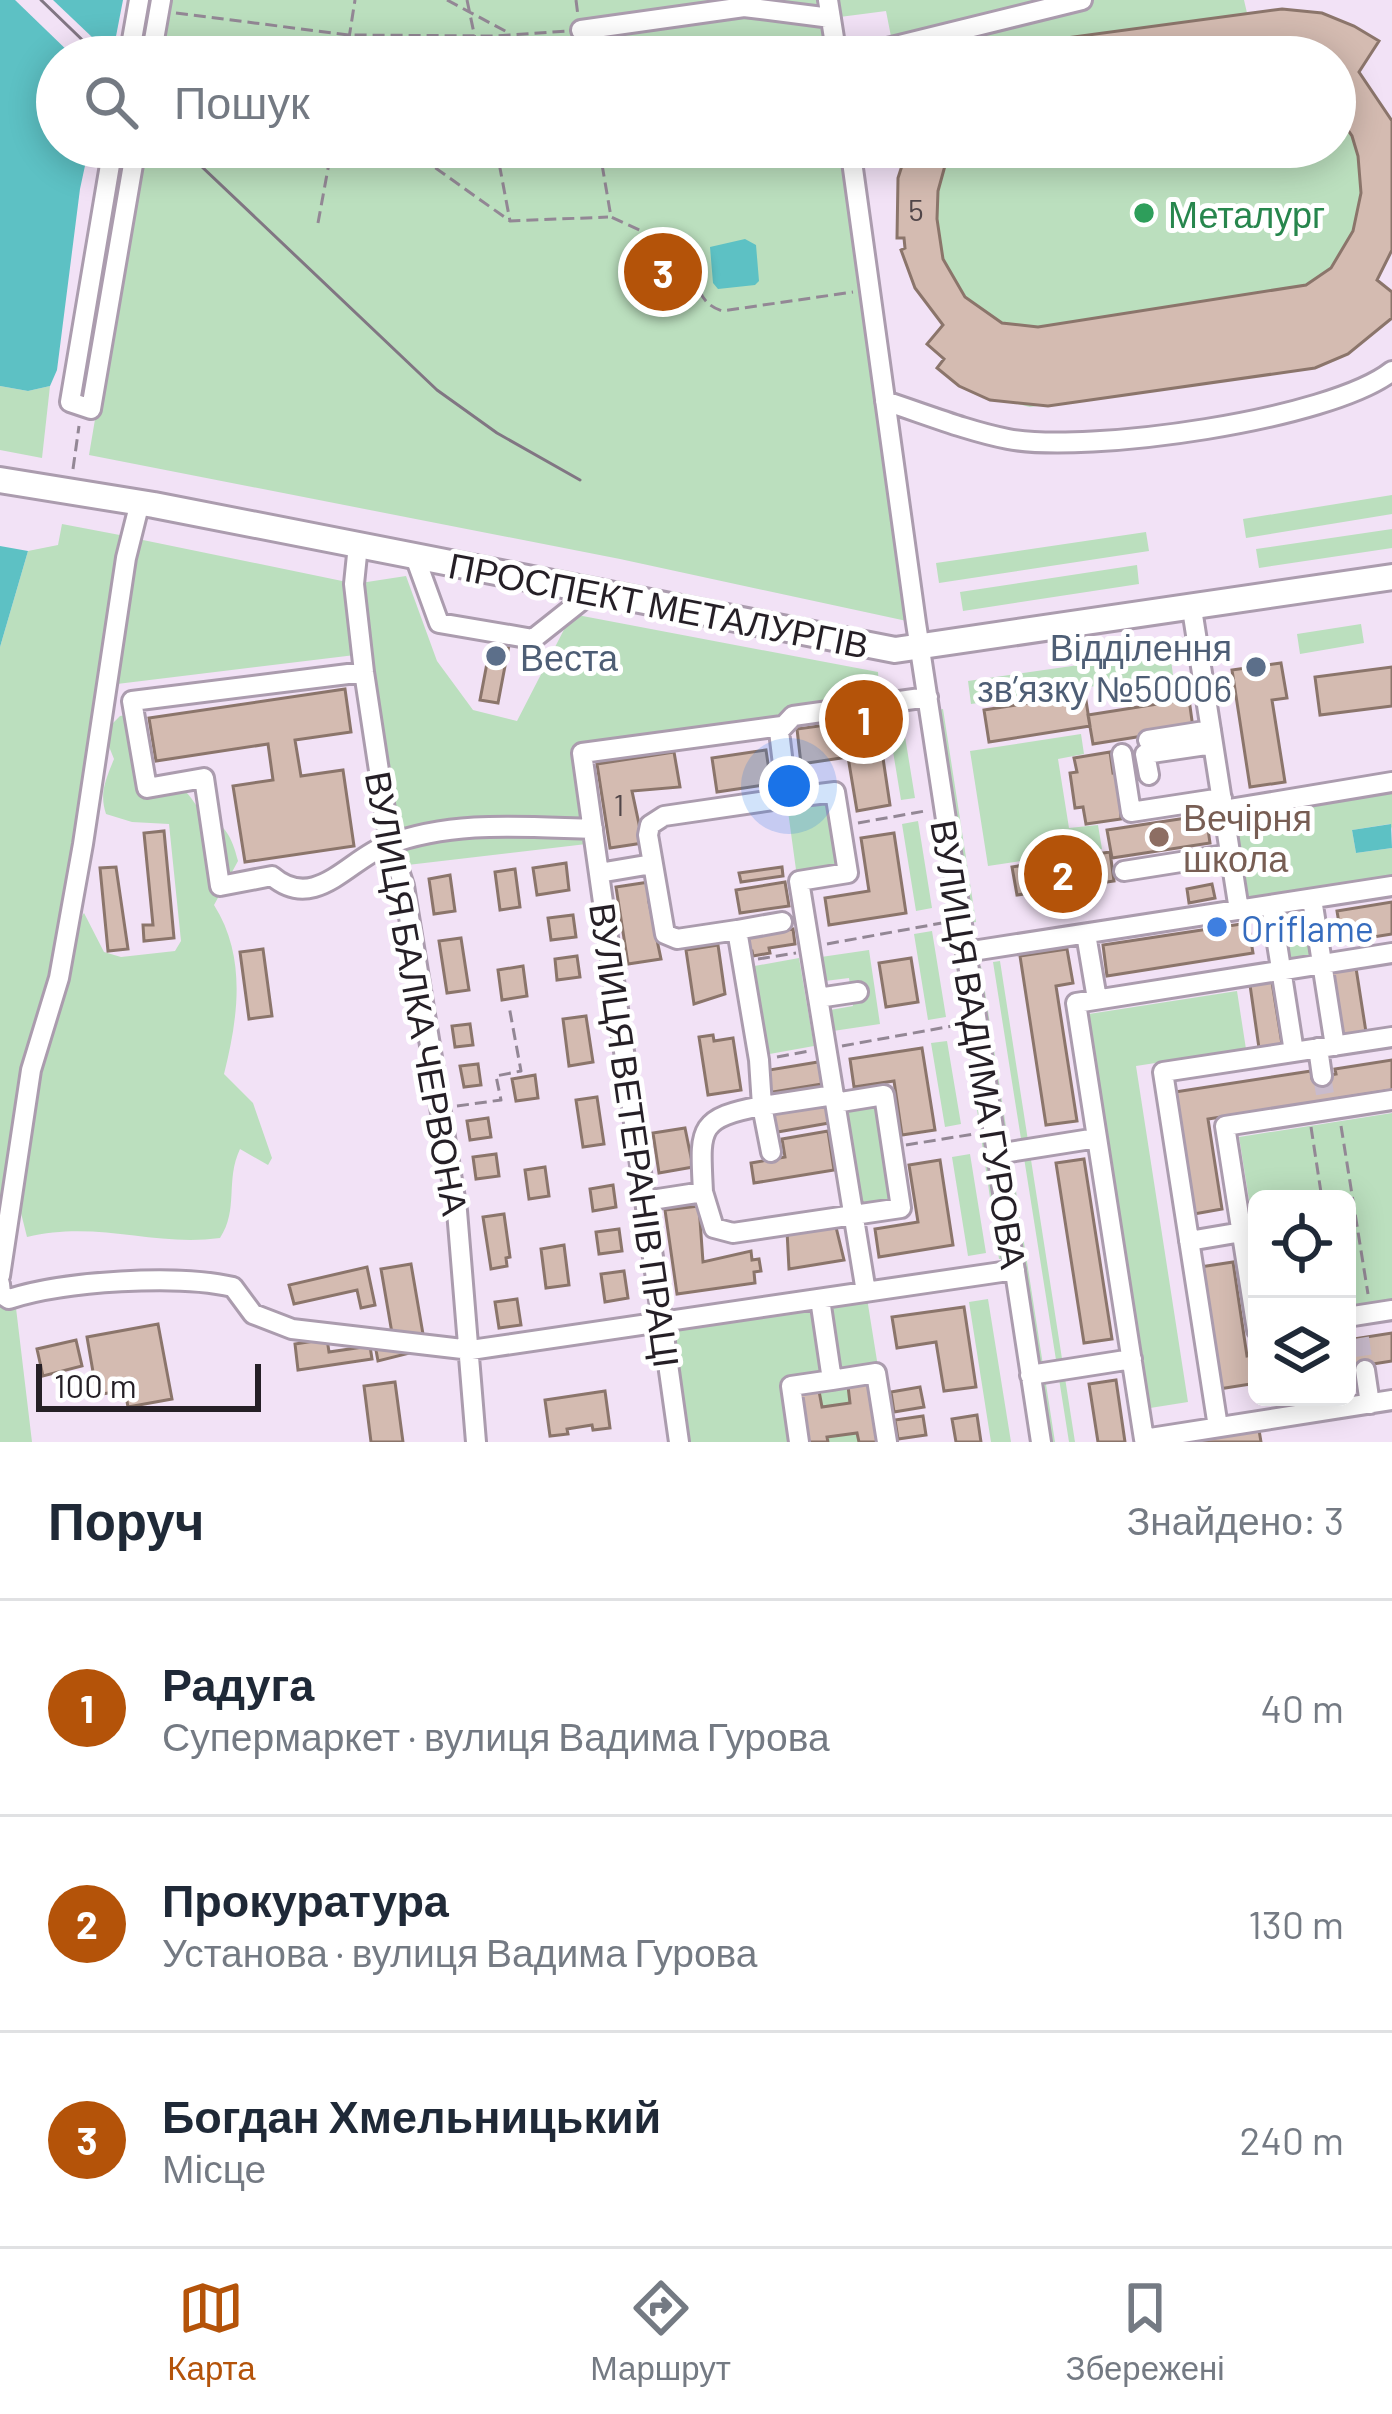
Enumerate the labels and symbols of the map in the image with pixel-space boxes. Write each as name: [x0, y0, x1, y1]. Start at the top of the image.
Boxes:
house number: 5: [908, 191, 924, 227]
place label: Металург: [1168, 192, 1325, 236]
marker: Металург: [1131, 200, 1157, 226]
pin: 3: [624, 227, 702, 317]
street label: ПРОСПЕКТ МЕТАЛУРГІВ: [445, 542, 873, 666]
place label: Відділення зв’язку №50006: [977, 625, 1232, 710]
place label: Веста: [520, 635, 619, 678]
marker: Веста: [483, 643, 509, 669]
marker: Відділення зв’язку №50006: [1243, 654, 1269, 680]
pin: 1: [825, 674, 903, 764]
your location: [759, 756, 819, 816]
street label: ВУЛИЦЯ БАЛКА ЧЕРВОНА: [357, 768, 478, 1219]
house number: 1: [614, 786, 624, 822]
place label: Вечірня школа: [1183, 795, 1312, 879]
street label: ВУЛИЦЯ ВАДИМА ГУРОВА: [922, 817, 1037, 1272]
marker: Вечірня школа: [1146, 824, 1172, 850]
pin: 2: [1024, 829, 1102, 919]
street label: ВУЛИЦЯ ВЕТЕРАНІВ ПРАЦІ: [581, 900, 690, 1370]
place label: Oriflame: [1241, 906, 1374, 949]
marker: Oriflame: [1204, 914, 1230, 940]
scale bar: [36, 1358, 261, 1411]

